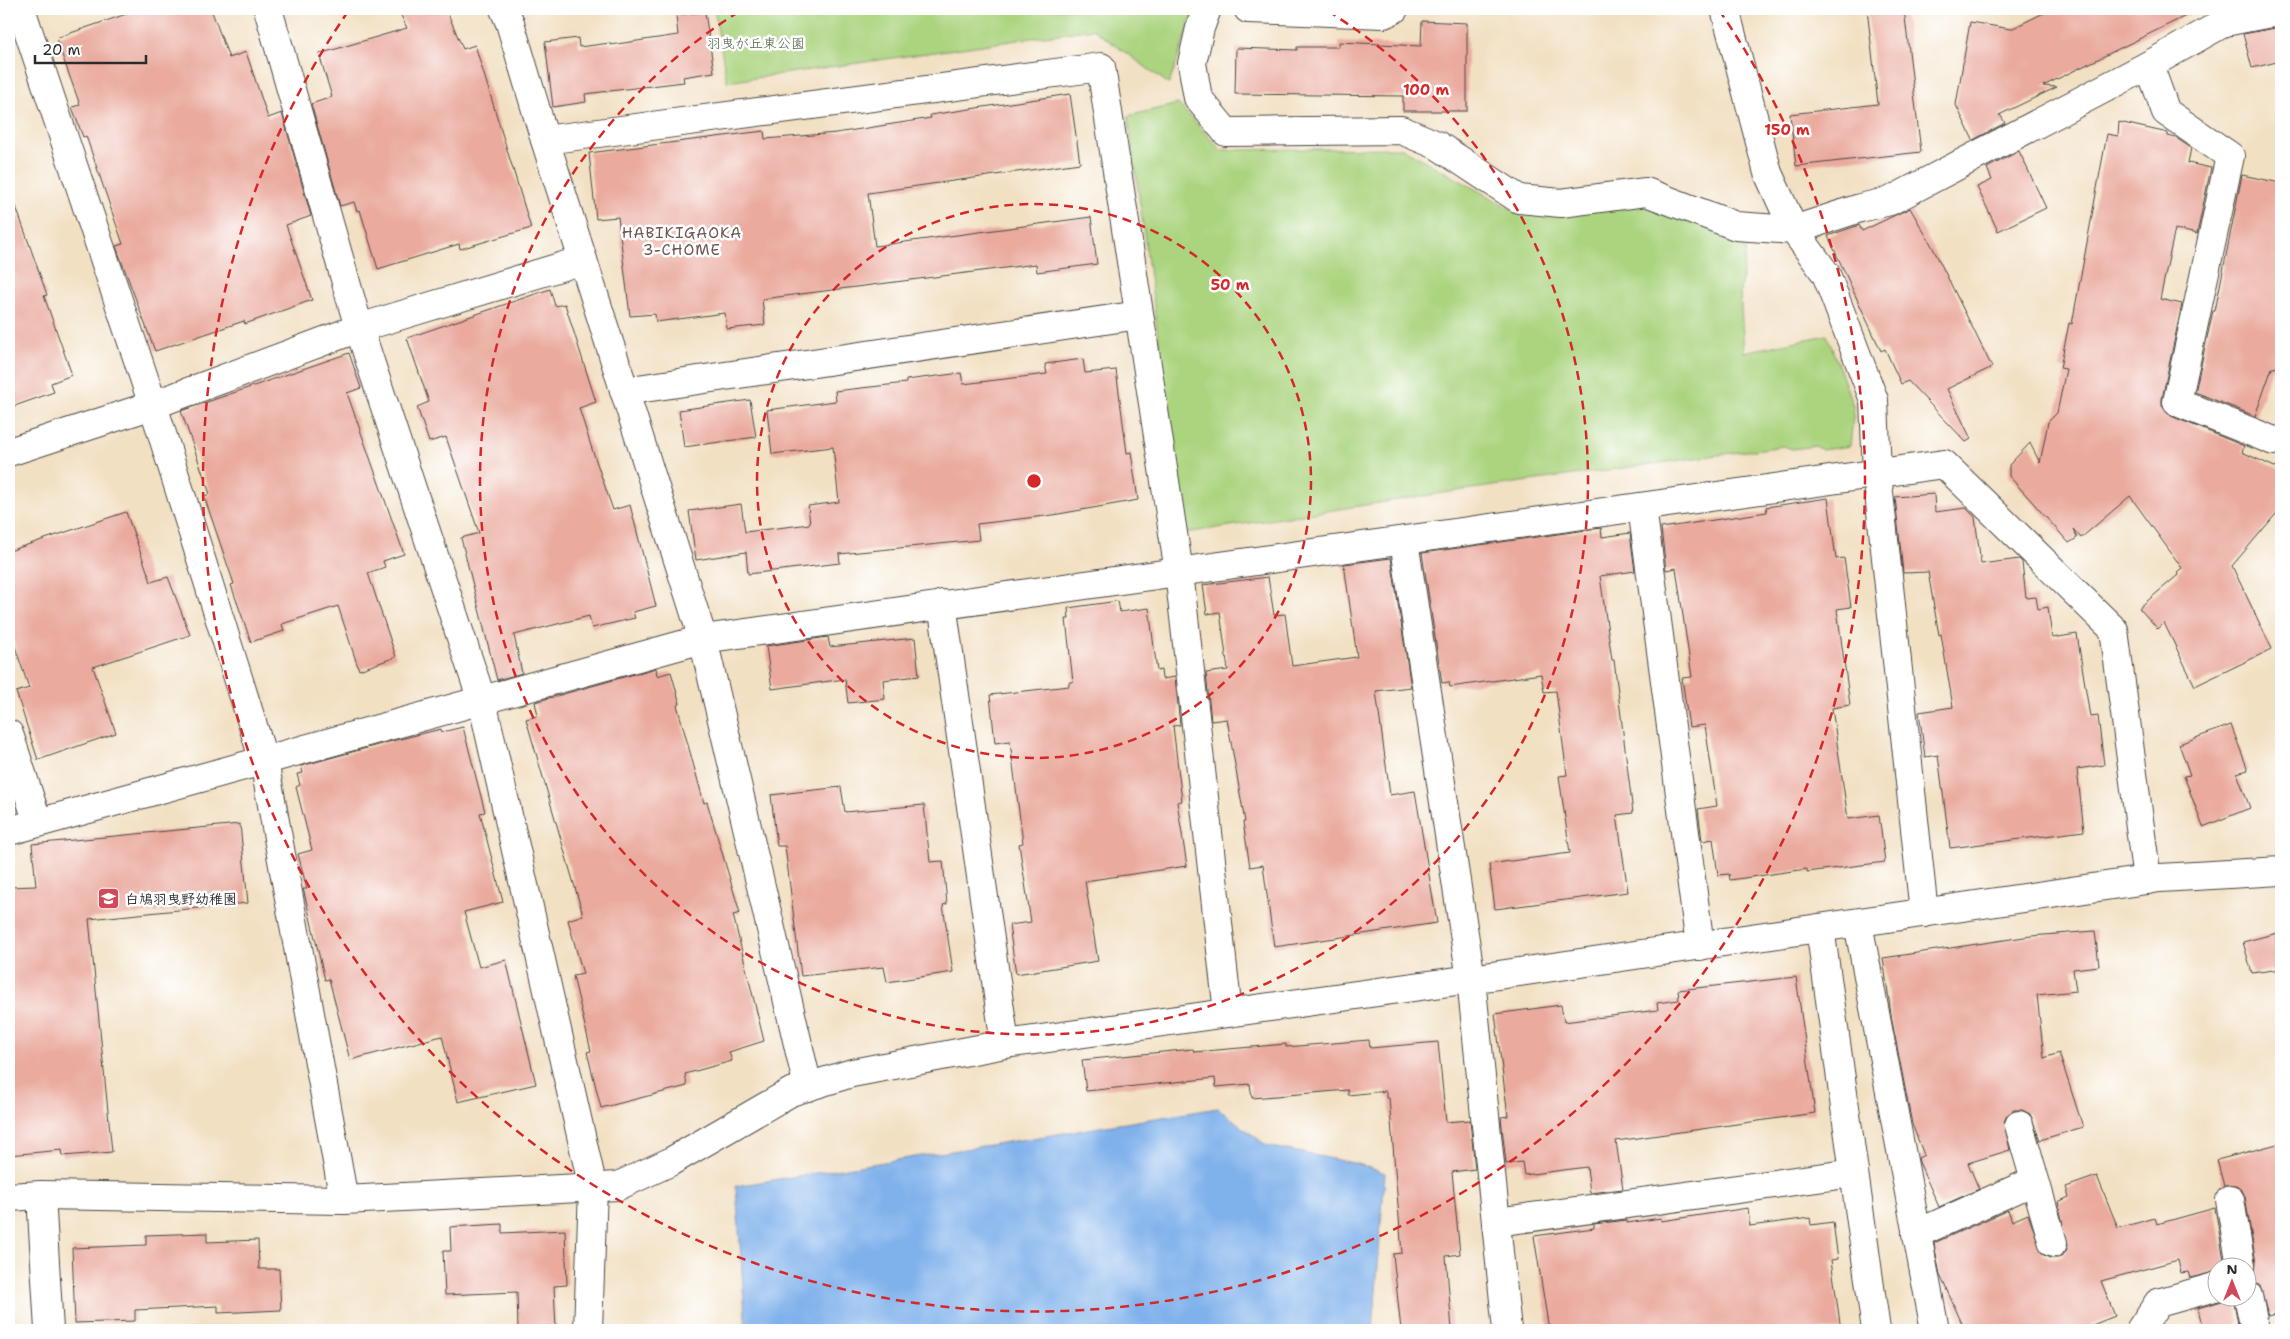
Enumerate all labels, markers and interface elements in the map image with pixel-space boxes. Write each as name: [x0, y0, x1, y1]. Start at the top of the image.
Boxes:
scale bar: [35, 32, 146, 64]
park label: 羽曳が丘東公園: [707, 34, 805, 52]
text: 20 m: [42, 40, 81, 60]
text: 100 m: [1403, 80, 1449, 100]
text: 150 m: [1764, 120, 1810, 140]
district label: HABIKIGAOKA 3-CHOME: [622, 223, 742, 260]
text: 50 m: [1211, 275, 1250, 295]
centre of rings: [1025, 472, 1043, 490]
school or university icon: 白鳩羽曳野幼稚園: [97, 887, 121, 911]
place label: 白鳩羽曳野幼稚園: [125, 890, 237, 908]
north arrow: [2208, 1256, 2258, 1306]
text: N: [2226, 1260, 2238, 1278]

